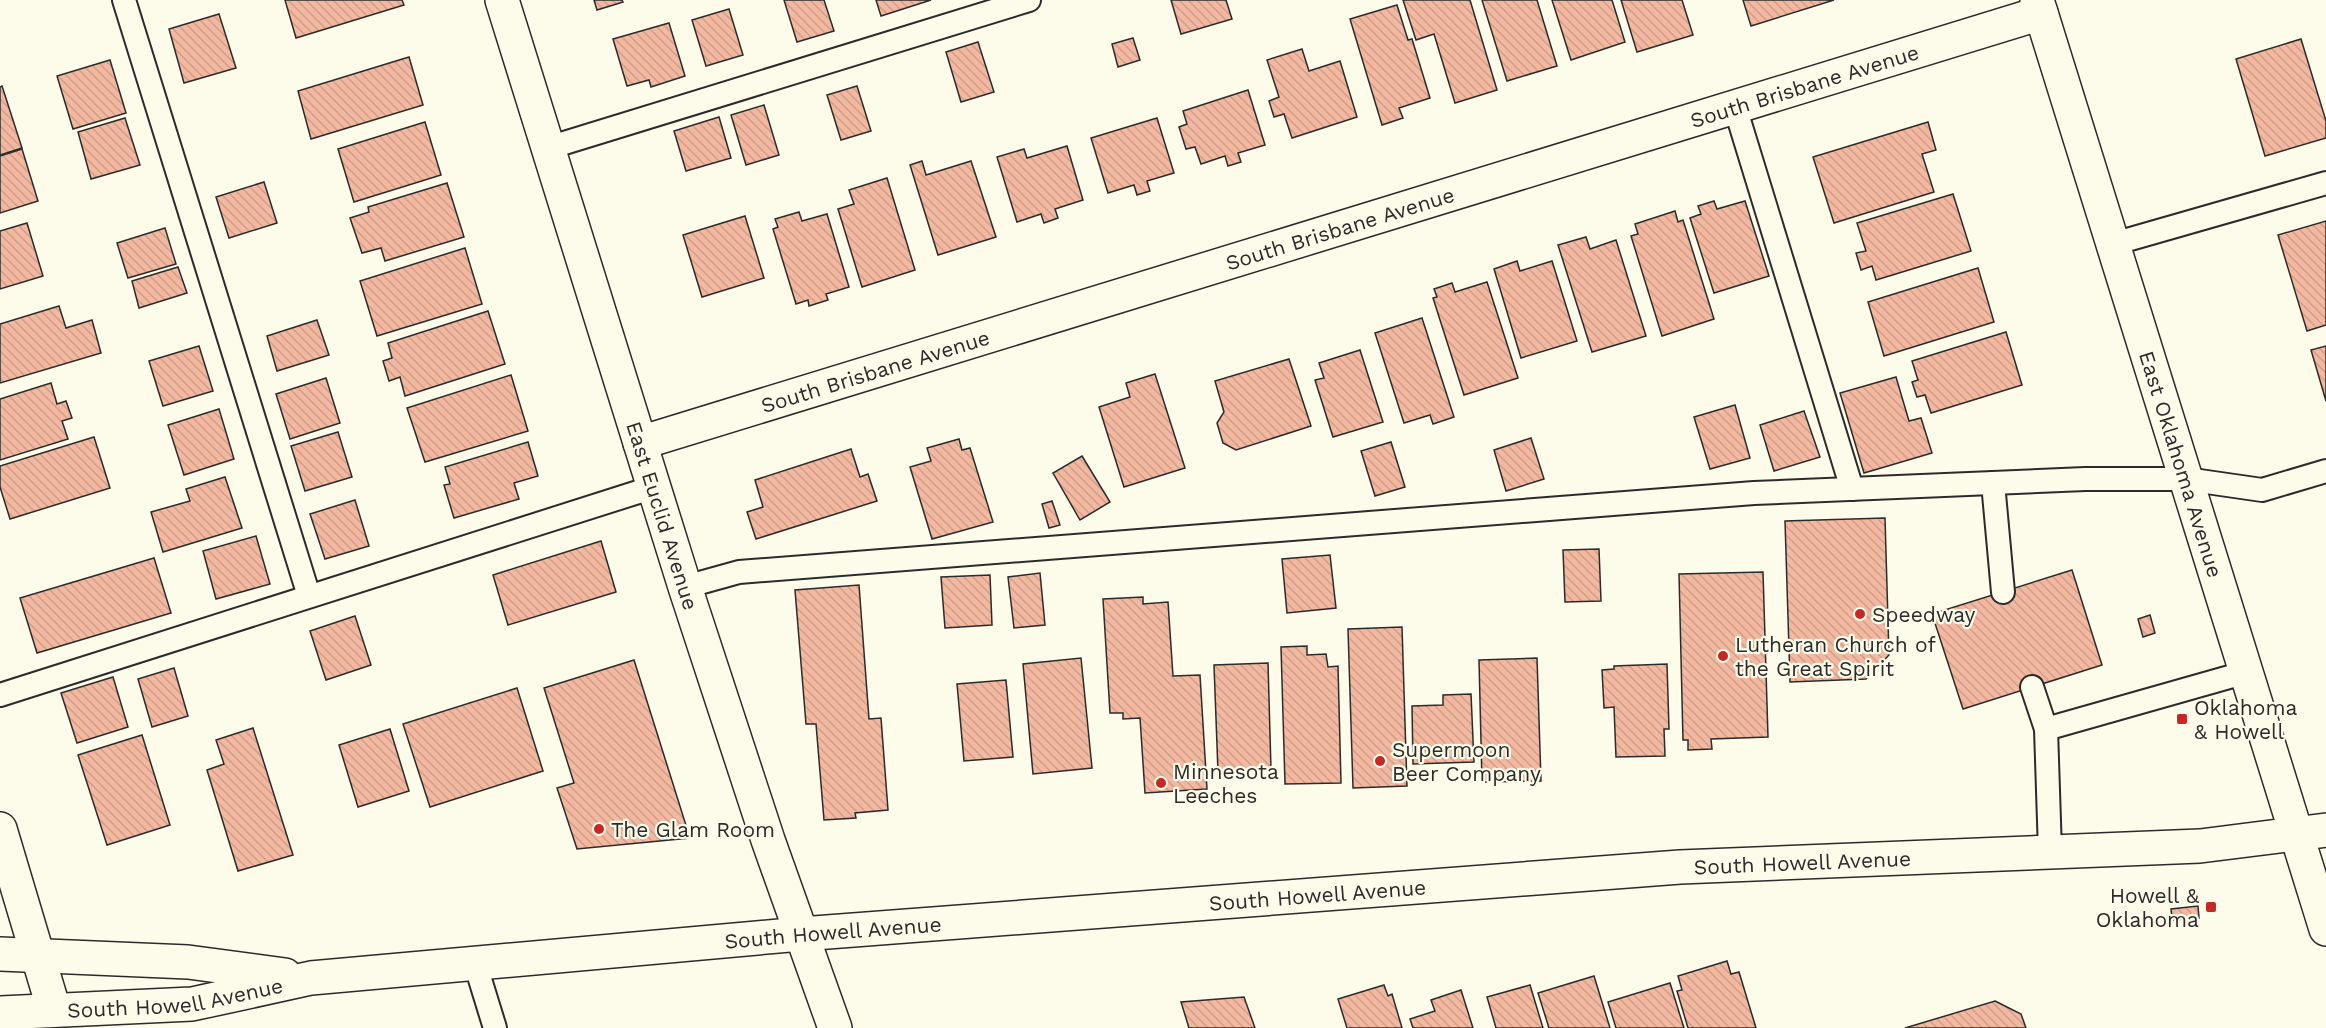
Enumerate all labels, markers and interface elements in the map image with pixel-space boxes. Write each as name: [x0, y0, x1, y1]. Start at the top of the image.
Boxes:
street label: South Brisbane Avenue: [1687, 39, 1922, 132]
street label: South Brisbane Avenue: [1222, 181, 1457, 275]
street label: South Brisbane Avenue: [758, 324, 993, 418]
street label: East Oklahoma Avenue: [2134, 348, 2228, 580]
street label: East Euclid Avenue: [622, 418, 704, 613]
place label: Speedway: [1872, 602, 1976, 627]
marker: Speedway: [1853, 607, 1867, 621]
place label: Lutheran Church of the Great Spirit: [1735, 632, 1936, 681]
marker: Lutheran Church of the Great Spirit: [1716, 649, 1730, 663]
place label: Oklahoma & Howell: [2194, 695, 2297, 744]
marker: Oklahoma & Howell: [2175, 712, 2189, 726]
place label: Supermoon Beer Company: [1392, 737, 1541, 786]
marker: Supermoon Beer Company: [1373, 754, 1387, 768]
place label: Minnesota Leeches: [1173, 759, 1279, 808]
marker: Minnesota Leeches: [1154, 776, 1168, 790]
place label: The Glam Room: [611, 817, 775, 842]
marker: The Glam Room: [592, 822, 606, 836]
street label: South Howell Avenue: [1693, 845, 1912, 879]
street label: South Howell Avenue: [1208, 874, 1427, 915]
place label: Howell & Oklahoma: [2096, 883, 2200, 932]
marker: Howell & Oklahoma: [2204, 900, 2218, 914]
street label: South Howell Avenue: [723, 911, 942, 953]
street label: South Howell Avenue: [66, 972, 285, 1022]

